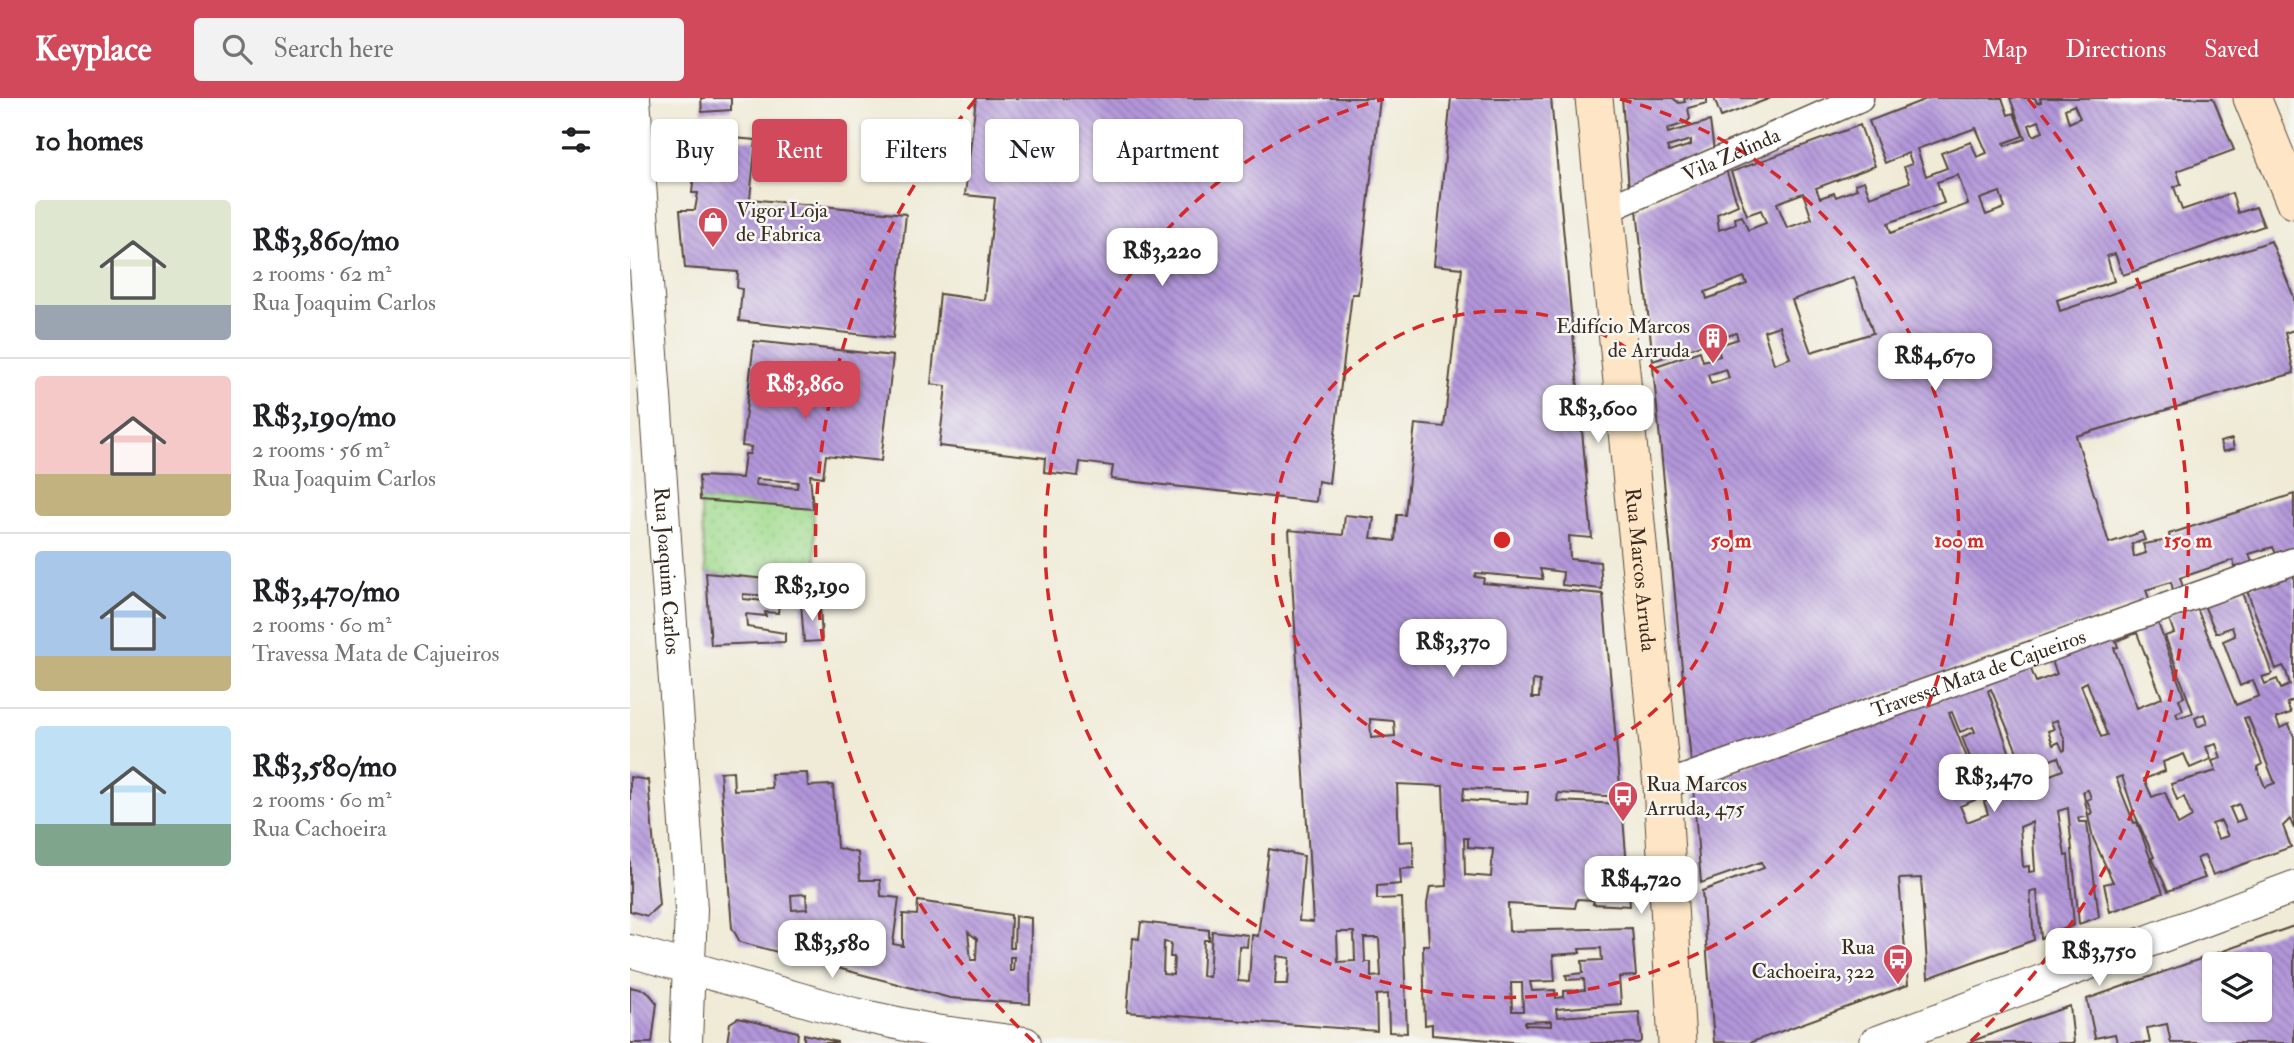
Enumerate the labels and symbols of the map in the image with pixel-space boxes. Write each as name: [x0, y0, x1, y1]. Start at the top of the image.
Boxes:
street label: Vila Zelinda: [1678, 121, 1785, 188]
place label: Vigor Loja de Fabrica: [736, 197, 828, 248]
shop icon: Vigor Loja de Fabrica: [696, 205, 730, 249]
pin: R$3,220: [1097, 228, 1227, 288]
place label: Edifício Marcos de Arruda: [1556, 313, 1690, 364]
building icon: Edifício Marcos de Arruda: [1696, 321, 1730, 365]
pin: R$4,670: [1870, 334, 2000, 393]
pin: R$3,860: [740, 362, 870, 421]
pin: R$3,600: [1533, 386, 1663, 445]
street label: Rua Joaquim Carlos: [648, 486, 687, 656]
street label: Rua Marcos Arruda: [1619, 487, 1662, 653]
text: 50 m: [1711, 527, 1752, 554]
text: 100 m: [1934, 527, 1985, 554]
text: 150 m: [2164, 527, 2213, 554]
centre of rings: [1490, 528, 1514, 552]
pin: R$3,190: [747, 564, 877, 623]
pin: R$3,370: [1388, 620, 1518, 679]
street label: Travessa Mata de Cajueiros: [1868, 623, 2090, 724]
pin: R$3,470: [1929, 754, 2059, 814]
place label: Rua Marcos Arruda, 475: [1645, 771, 1747, 822]
bus stop icon: Rua Marcos Arruda, 475: [1606, 779, 1640, 823]
pin: R$4,720: [1576, 856, 1706, 916]
pin: R$3,580: [767, 920, 897, 980]
pin: R$3,750: [2034, 928, 2164, 988]
place label: Rua Cachoeira, 322: [1751, 934, 1875, 985]
bus stop icon: Rua Cachoeira, 322: [1881, 942, 1915, 986]

